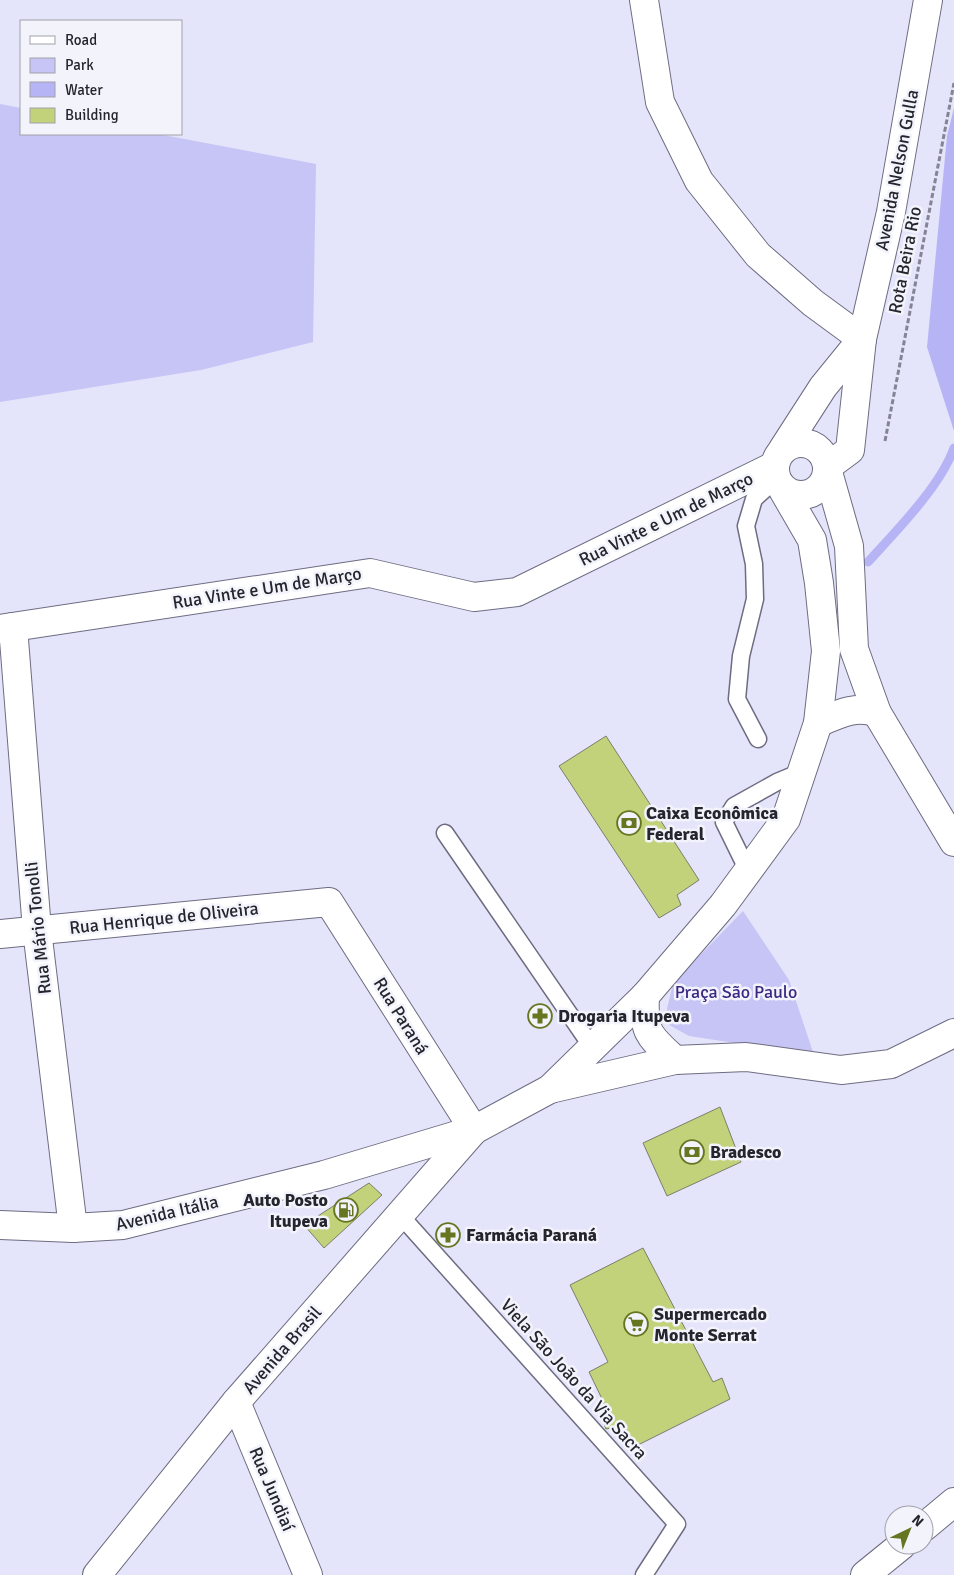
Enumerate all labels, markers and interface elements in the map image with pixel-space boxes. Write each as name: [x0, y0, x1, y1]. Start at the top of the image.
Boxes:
legend: [20, 20, 182, 135]
text: Road: [65, 31, 97, 49]
text: Park: [65, 56, 94, 74]
text: Water: [65, 81, 103, 99]
street label: Avenida Nelson Gulla: [871, 88, 923, 252]
text: Building: [65, 106, 119, 124]
street label: Rota Beira Rio: [884, 205, 926, 315]
street label: Rua Vinte e Um de Março: [575, 467, 757, 571]
street label: Rua Vinte e Um de Março: [171, 562, 363, 614]
place label: Caixa Econômica Federal: [646, 802, 778, 845]
bank icon: Caixa Econômica Federal: [616, 810, 642, 836]
street label: Rua Mário Tonolli: [20, 861, 56, 995]
street label: Rua Henrique de Oliveira: [68, 897, 260, 939]
street label: Rua Paraná: [369, 973, 433, 1059]
park label: Praça São Paulo: [675, 981, 797, 1003]
pharmacy icon: Drogaria Itupeva: [527, 1003, 553, 1029]
place label: Drogaria Itupeva: [558, 1005, 690, 1027]
bank icon: Bradesco: [679, 1139, 705, 1165]
place label: Bradesco: [710, 1141, 782, 1163]
place label: Auto Posto Itupeva: [243, 1189, 328, 1232]
street label: Avenida Itália: [113, 1190, 221, 1236]
fuel station icon: Auto Posto Itupeva: [333, 1197, 359, 1223]
pharmacy icon: Farmácia Paraná: [435, 1222, 461, 1248]
place label: Farmácia Paraná: [466, 1224, 597, 1246]
street label: Viela São João da Via Sacra: [496, 1294, 652, 1464]
street label: Avenida Brasil: [238, 1302, 326, 1398]
place label: Supermercado Monte Serrat: [654, 1303, 767, 1346]
supermarket icon: Supermercado Monte Serrat: [623, 1311, 649, 1337]
street label: Rua Jundiaí: [244, 1444, 300, 1535]
north arrow: [884, 1505, 934, 1555]
text: N: [908, 1511, 927, 1530]

